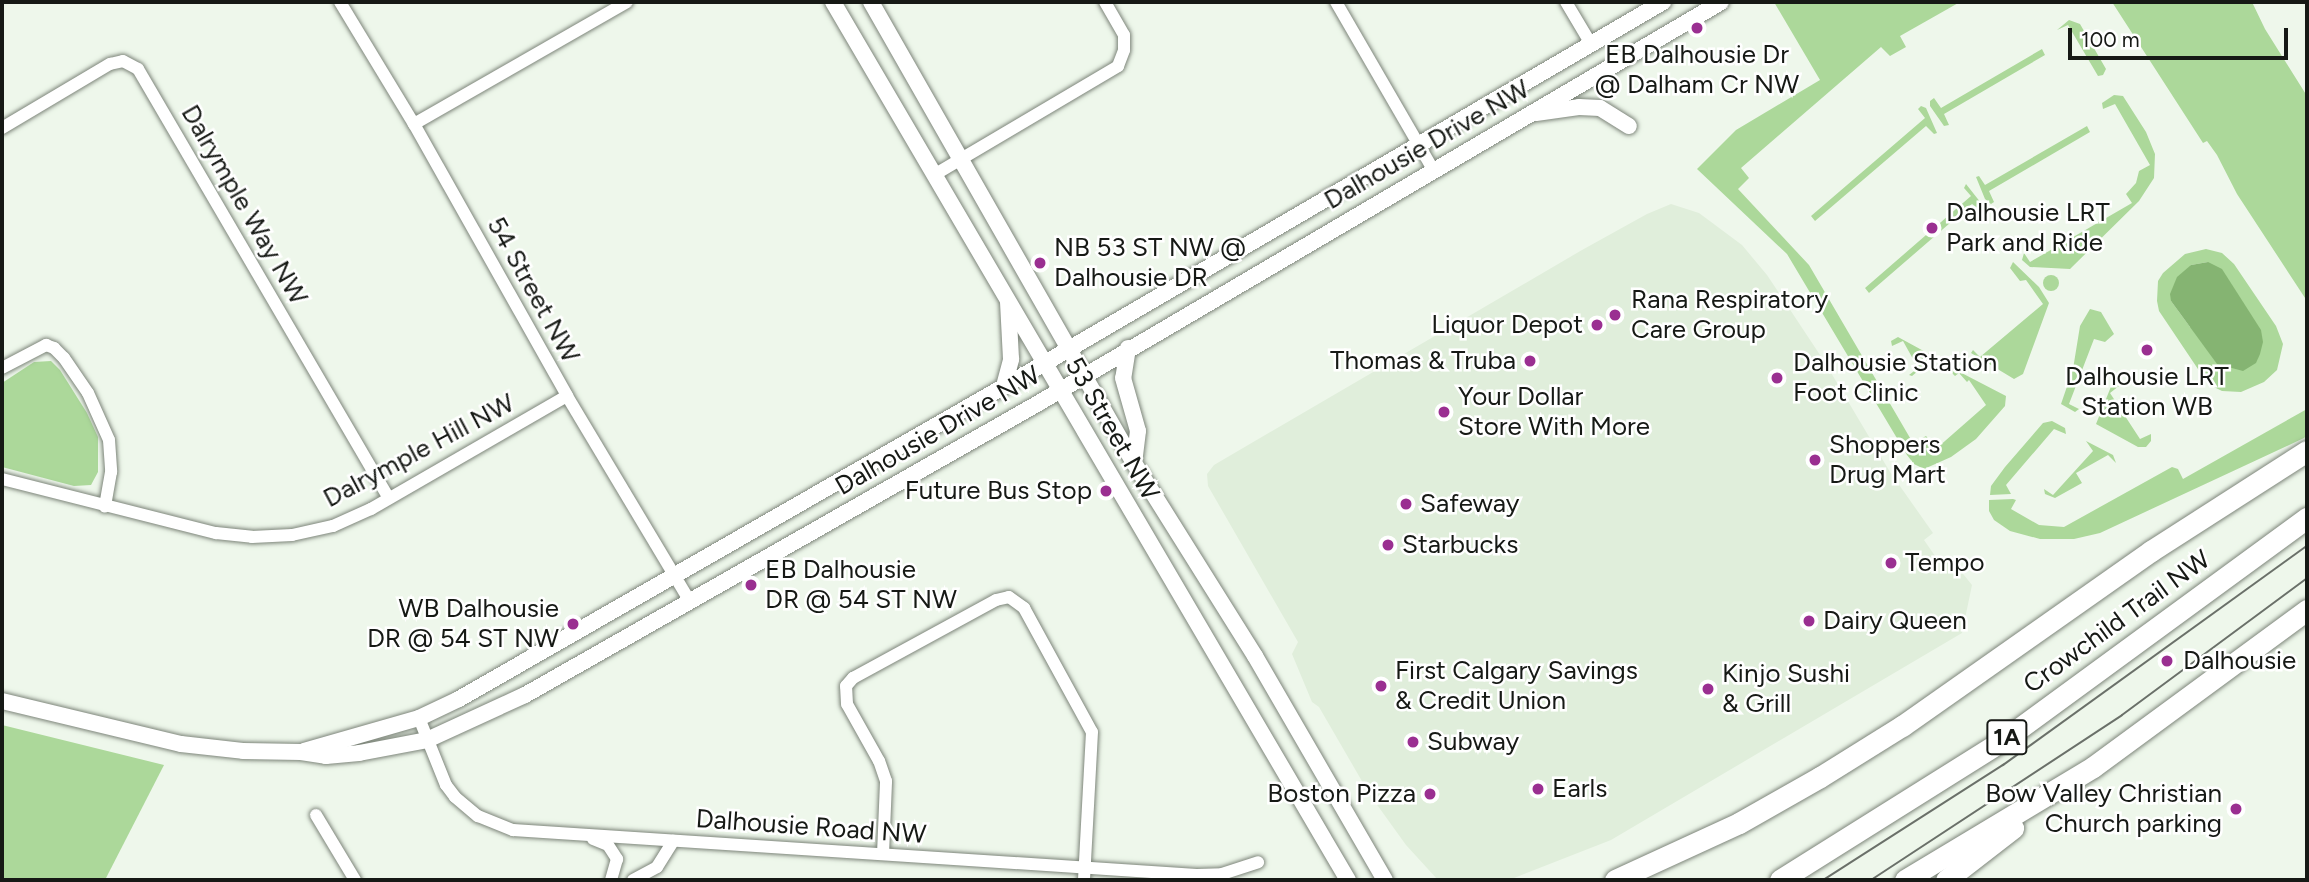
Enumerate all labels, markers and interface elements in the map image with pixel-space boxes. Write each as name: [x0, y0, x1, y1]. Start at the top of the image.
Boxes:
scale bar: [2071, 14, 2292, 58]
marker: EB Dalhousie Dr @ Dalham Cr NW: [1689, 20, 1705, 36]
text: 100 m: [2081, 27, 2140, 52]
place label: EB Dalhousie Dr @ Dalham Cr NW: [1595, 39, 1799, 100]
street label: Dalhousie Drive NW: [1319, 74, 1535, 216]
street label: Dalrymple Way NW: [174, 100, 314, 310]
place label: Dalhousie LRT Park and Ride: [1946, 197, 2110, 258]
street label: 54 Street NW: [480, 212, 586, 368]
marker: Dalhousie LRT Park and Ride: [1924, 220, 1940, 236]
place label: NB 53 ST NW @ Dalhousie DR: [1054, 232, 1246, 294]
marker: NB 53 ST NW @ Dalhousie DR: [1032, 255, 1048, 271]
place label: Rana Respiratory Care Group: [1631, 284, 1828, 346]
marker: Rana Respiratory Care Group: [1605, 305, 1625, 325]
place label: Liquor Depot: [1431, 309, 1583, 341]
marker: Liquor Depot: [1589, 317, 1605, 333]
marker: Dalhousie LRT Station WB: [2139, 342, 2155, 358]
place label: Thomas & Truba: [1330, 345, 1516, 377]
place label: Dalhousie Station Foot Clinic: [1793, 347, 1997, 408]
street label: 53 Street NW: [1059, 352, 1165, 506]
marker: Thomas & Truba: [1522, 353, 1538, 369]
street label: Dalhousie Drive NW: [830, 360, 1046, 502]
place label: Dalhousie LRT Station WB: [2065, 361, 2229, 422]
marker: Dalhousie Station Foot Clinic: [1767, 368, 1787, 388]
place label: Your Dollar Store With More: [1458, 381, 1650, 442]
street label: Dalrymple Hill NW: [318, 388, 520, 514]
marker: Your Dollar Store With More: [1436, 404, 1452, 420]
place label: Shoppers Drug Mart: [1829, 429, 1946, 490]
marker: Shoppers Drug Mart: [1807, 452, 1823, 468]
place label: Future Bus Stop: [905, 475, 1092, 507]
marker: Future Bus Stop: [1098, 483, 1114, 499]
place label: Safeway: [1420, 488, 1519, 520]
marker: Safeway: [1398, 496, 1414, 512]
place label: Starbucks: [1402, 529, 1518, 561]
marker: Starbucks: [1380, 537, 1396, 553]
street label: Crowchild Trail NW: [2018, 544, 2216, 700]
place label: Tempo: [1905, 547, 1985, 579]
place label: EB Dalhousie DR @ 54 ST NW: [765, 554, 957, 616]
marker: Tempo: [1883, 555, 1899, 571]
marker: EB Dalhousie DR @ 54 ST NW: [743, 577, 759, 593]
place label: WB Dalhousie DR @ 54 ST NW: [367, 593, 559, 654]
place label: Dairy Queen: [1823, 605, 1967, 637]
marker: Dairy Queen: [1801, 613, 1817, 629]
marker: WB Dalhousie DR @ 54 ST NW: [565, 616, 581, 632]
place label: Dalhousie: [2183, 645, 2296, 677]
marker: Dalhousie: [2157, 651, 2177, 671]
place label: First Calgary Savings & Credit Union: [1395, 655, 1638, 716]
place label: Kinjo Sushi & Grill: [1722, 658, 1850, 720]
marker: First Calgary Savings & Credit Union: [1373, 678, 1389, 694]
marker: Kinjo Sushi & Grill: [1700, 681, 1716, 697]
road number: 1A: [1986, 716, 2028, 758]
place label: Subway: [1427, 726, 1519, 758]
marker: Subway: [1405, 734, 1421, 750]
place label: Earls: [1552, 773, 1607, 805]
place label: Boston Pizza: [1267, 778, 1416, 810]
place label: Bow Valley Christian Church parking: [1985, 778, 2222, 840]
marker: Earls: [1530, 781, 1546, 797]
marker: Boston Pizza: [1422, 786, 1438, 802]
marker: Bow Valley Christian Church parking: [2228, 801, 2244, 817]
street label: Dalhousie Road NW: [695, 803, 927, 851]

